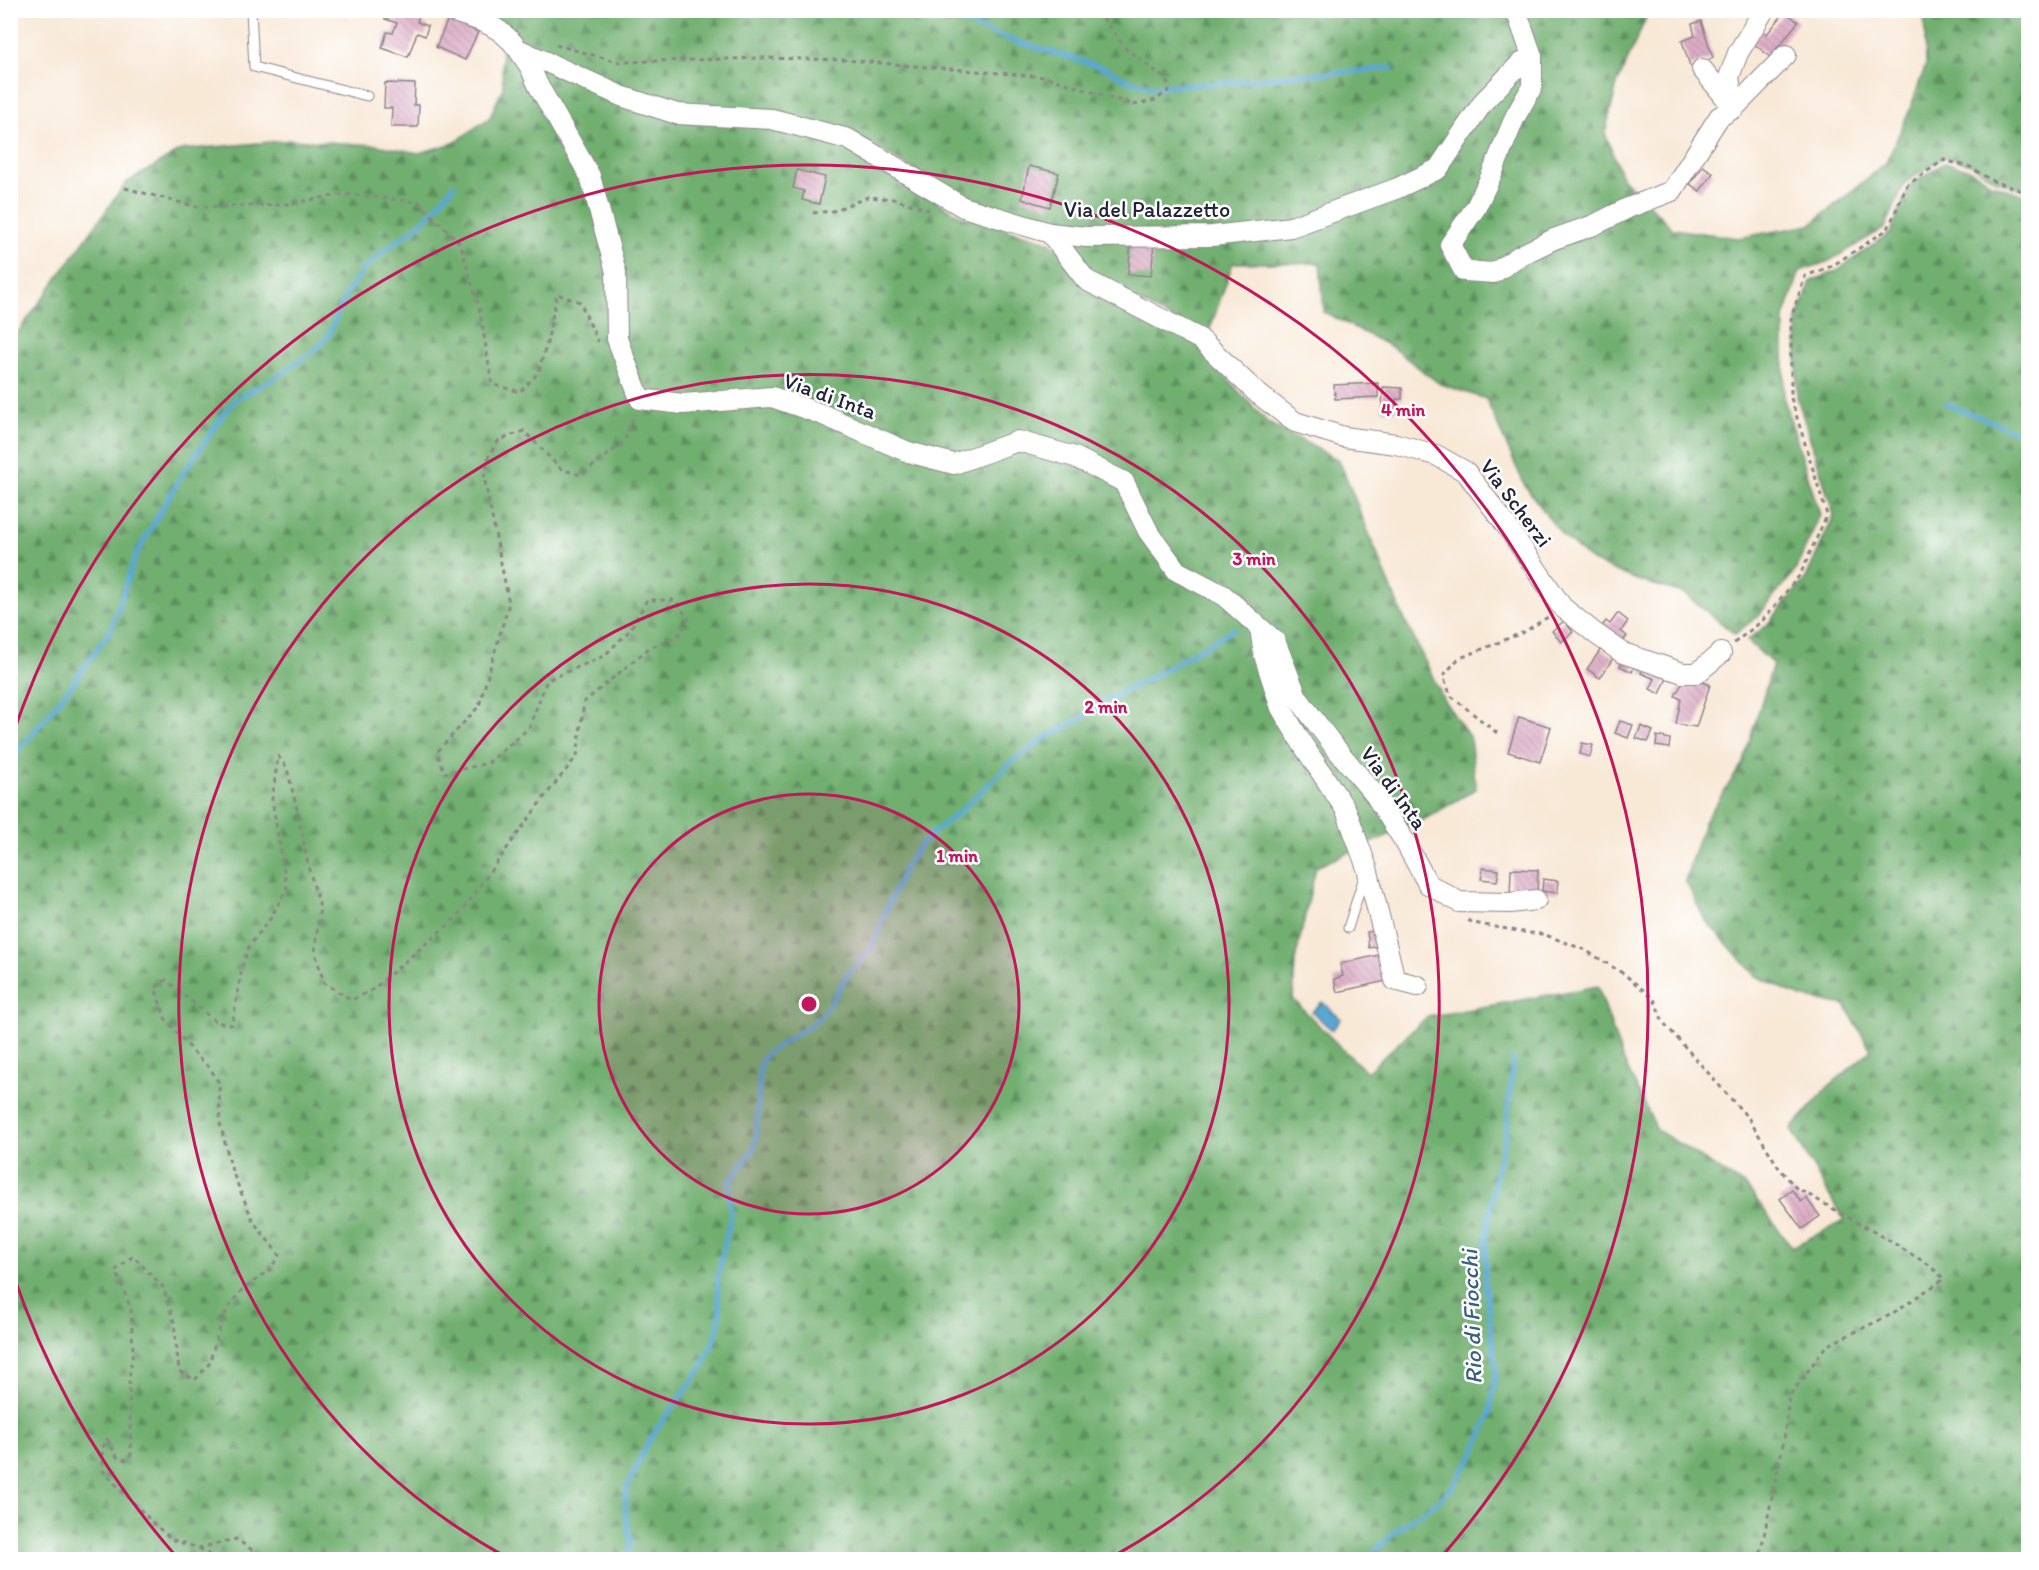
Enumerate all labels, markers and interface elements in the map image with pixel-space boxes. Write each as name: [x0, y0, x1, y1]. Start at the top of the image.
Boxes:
street label: Via del Palazzetto: [1064, 196, 1230, 223]
street label: Via di Inta: [780, 367, 881, 425]
text: 4 min: [1381, 399, 1426, 421]
street label: Via Scherzi: [1474, 454, 1558, 552]
text: 3 min: [1232, 548, 1276, 570]
text: 2 min: [1085, 696, 1128, 718]
street label: Via di Inta: [1355, 741, 1434, 835]
text: 1 min: [936, 845, 978, 867]
centre of rings: [799, 994, 819, 1014]
water label: Rio di Fiocchi: [1454, 1246, 1488, 1385]

